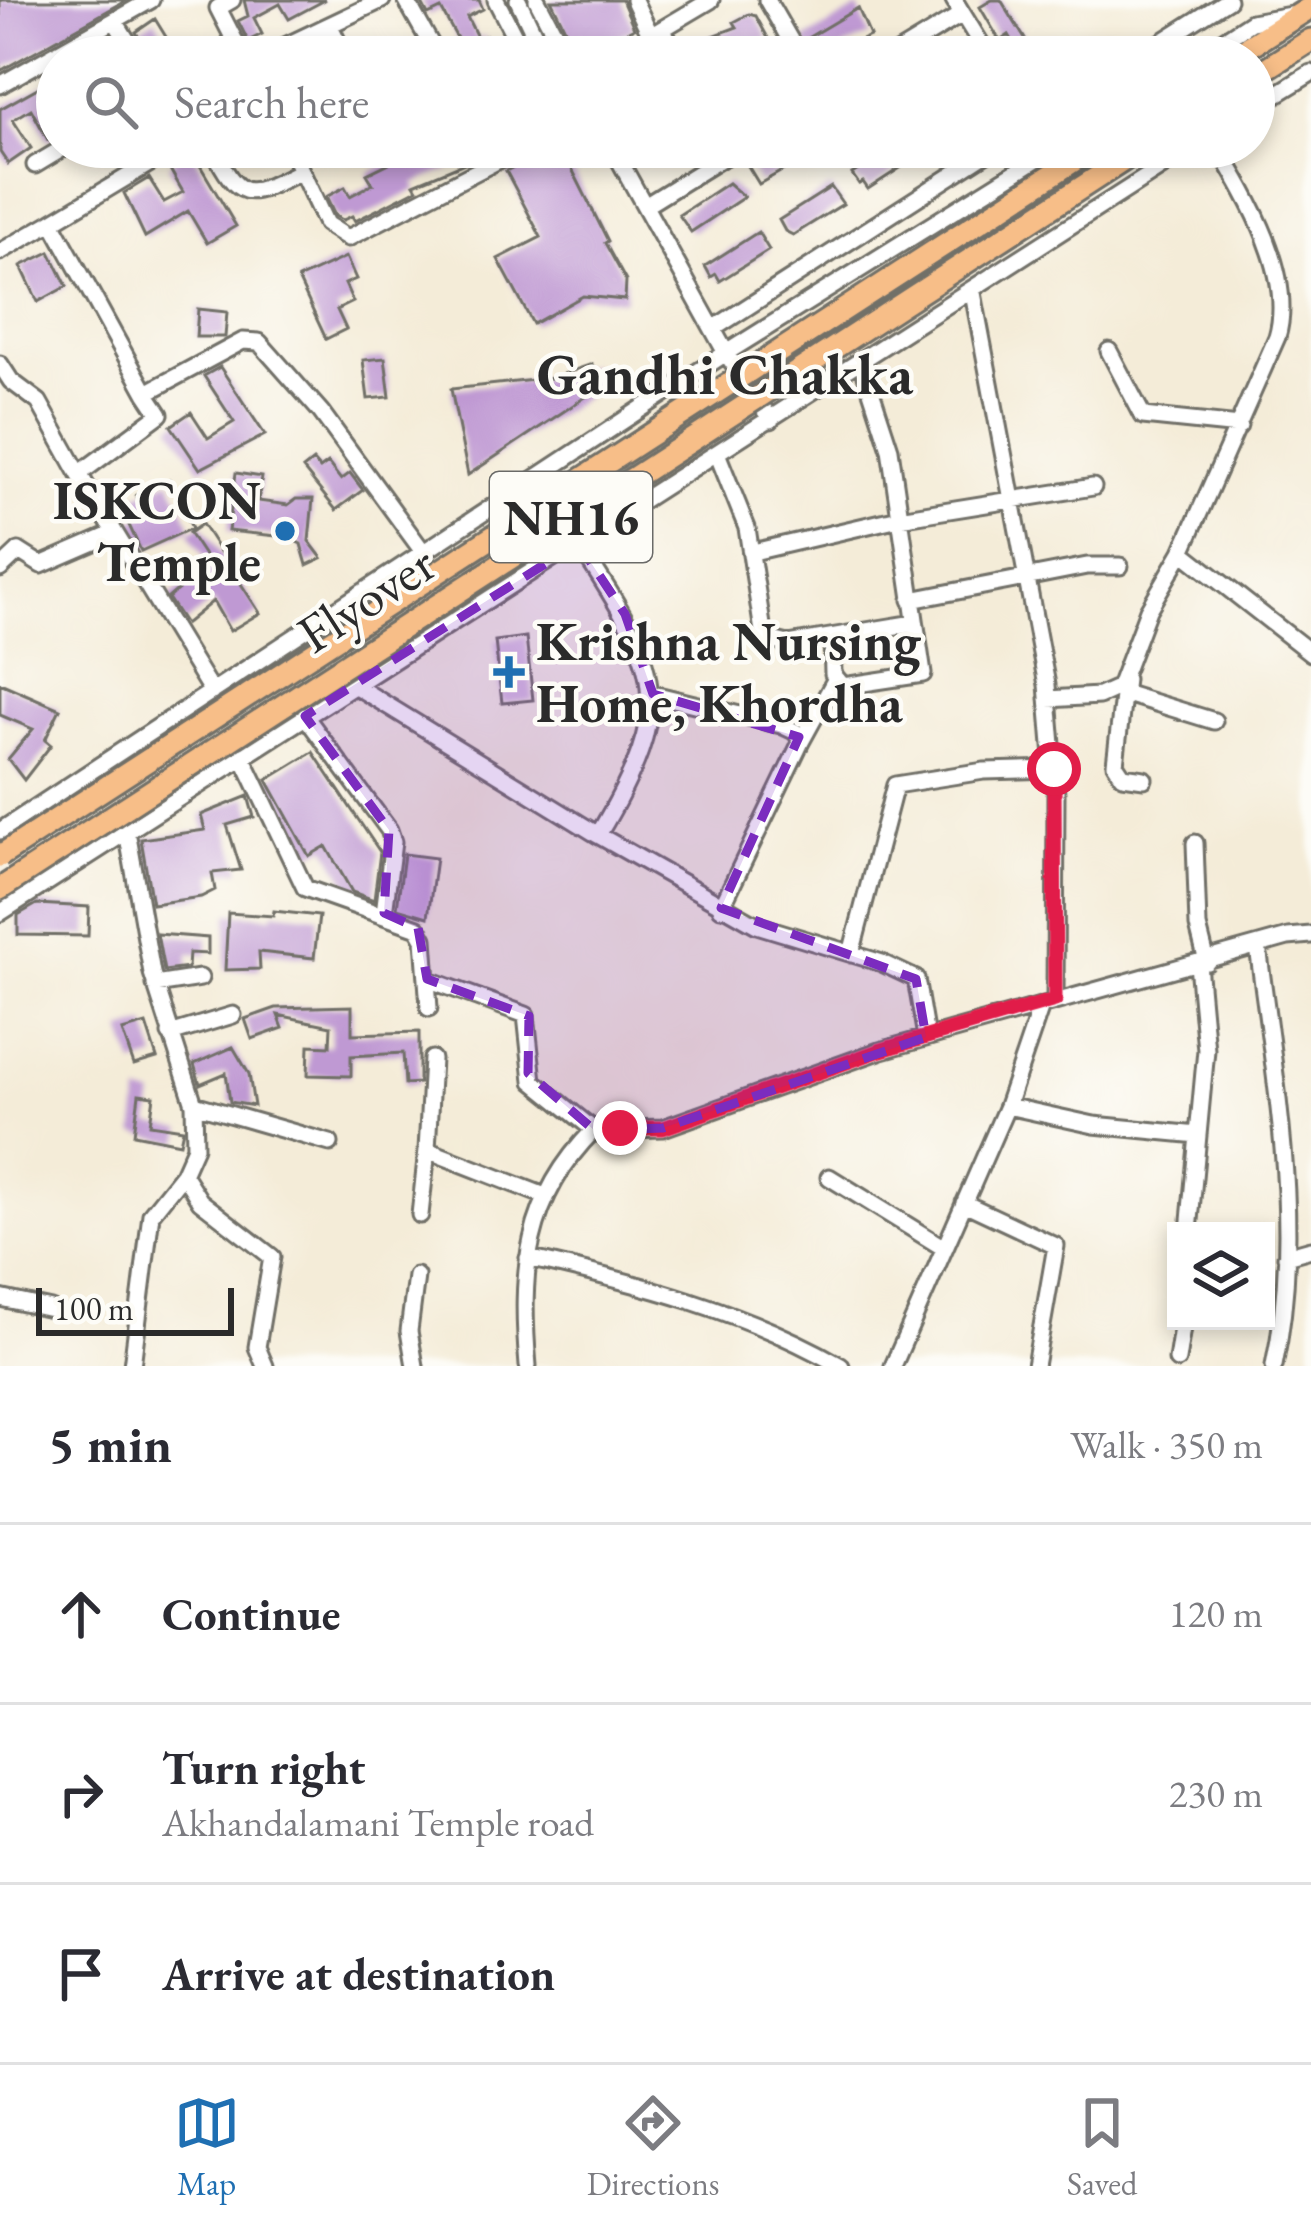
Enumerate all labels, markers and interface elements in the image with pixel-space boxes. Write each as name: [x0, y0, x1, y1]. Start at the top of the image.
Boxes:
search box: [36, 36, 1275, 168]
icon: search: [78, 69, 144, 135]
text: Search here: [174, 73, 369, 131]
district label: Gandhi Chakka: [537, 337, 914, 411]
place label: ISKCON Temple: [53, 465, 261, 597]
road number: NH16: [490, 472, 652, 562]
marker: ISKCON Temple: [272, 518, 298, 544]
street label: Flyover: [284, 528, 448, 668]
place label: Krishna Nursing Home, Khordha: [536, 606, 922, 738]
marker: Krishna Nursing Home, Khordha: [493, 656, 525, 688]
route start: [1027, 742, 1081, 796]
route end: [593, 1101, 647, 1155]
map controls: [1167, 1222, 1275, 1330]
button: layers: [1167, 1222, 1275, 1330]
scale bar: [36, 1282, 234, 1335]
text: 100 m: [54, 1287, 134, 1330]
text: 5 min: [48, 1411, 172, 1477]
text: Walk · 350 m: [1070, 1419, 1263, 1470]
icon: ahead: [48, 1581, 114, 1647]
text: Continue: [162, 1585, 340, 1643]
text: 120 m: [1169, 1588, 1263, 1639]
text: Turn right: [162, 1739, 365, 1797]
icon: right: [48, 1761, 114, 1827]
text: 230 m: [1169, 1768, 1263, 1819]
text: Akhandalamani Temple road: [162, 1797, 594, 1848]
icon: arrive: [48, 1941, 114, 2007]
text: Arrive at destination: [162, 1945, 555, 2003]
tab: Map: [174, 2090, 240, 2205]
tab: Directions: [587, 2090, 720, 2205]
tab: Saved: [1067, 2090, 1137, 2205]

